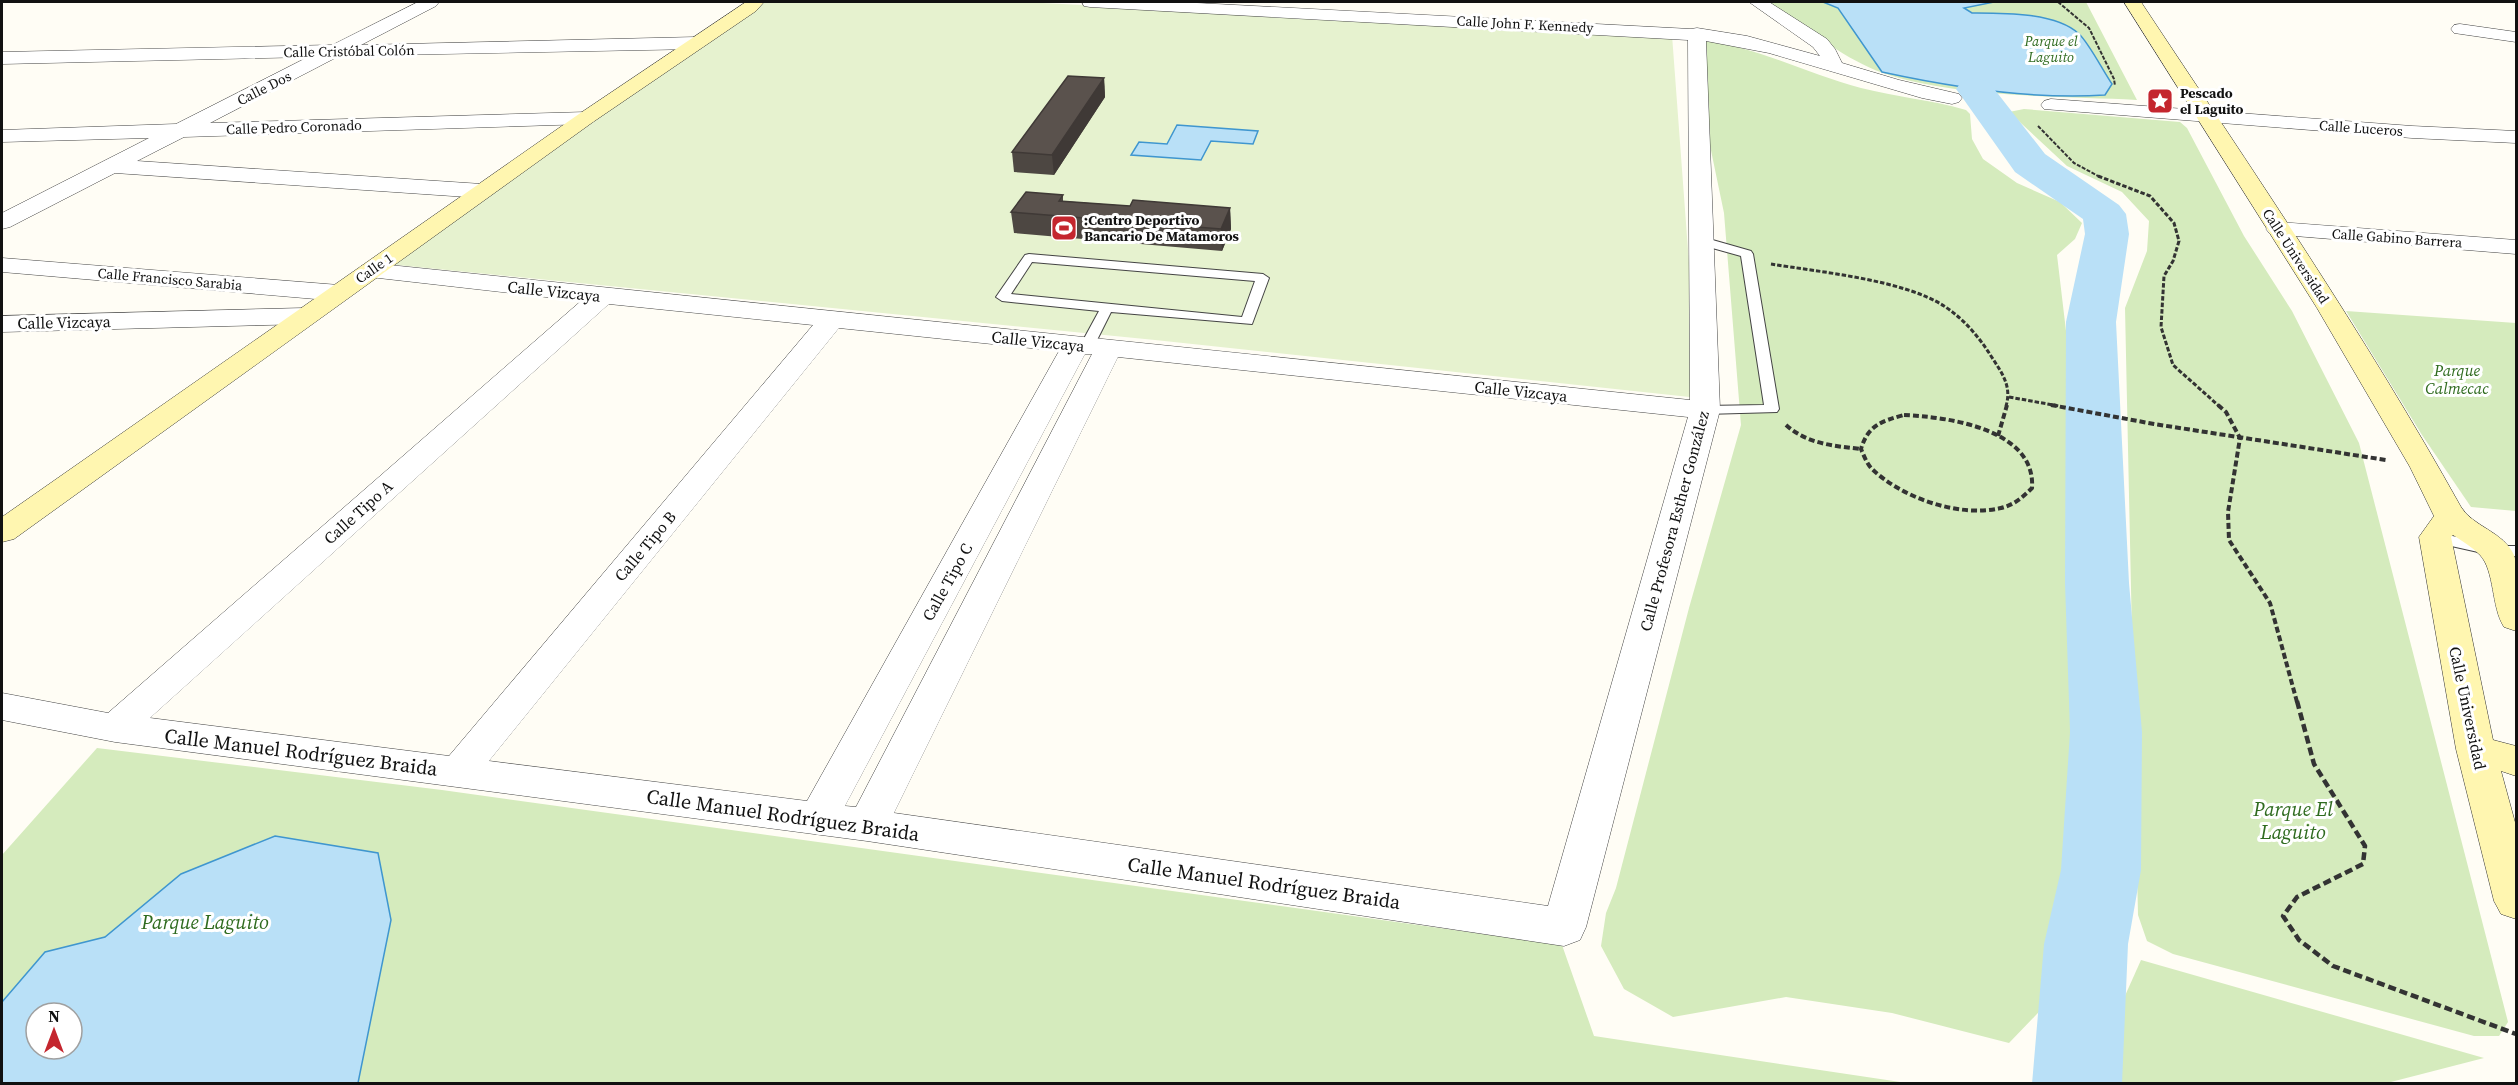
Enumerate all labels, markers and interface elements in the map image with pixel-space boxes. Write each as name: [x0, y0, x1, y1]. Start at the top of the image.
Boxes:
street label: Calle John F. Kennedy: [1456, 10, 1595, 38]
park label: Parque el Laguito: [2023, 31, 2078, 67]
street label: Calle Cristóbal Colón: [283, 40, 415, 62]
street label: Calle Dos: [233, 66, 295, 110]
place label: Pescado el Laguito: [2180, 83, 2244, 119]
place icon: Pescado el Laguito: [2145, 86, 2175, 116]
street label: Calle Pedro Coronado: [226, 115, 362, 139]
street label: Calle Luceros: [2318, 115, 2404, 141]
street label: Calle Universidad: [2258, 205, 2334, 308]
place label: :Centro Deportivo Bancario De Matamoros: [1084, 210, 1240, 246]
sports icon: :Centro Deportivo Bancario De Matamoros: [1049, 213, 1079, 243]
street label: Calle Gabino Barrera: [2331, 223, 2464, 253]
street label: Calle 1: [351, 248, 397, 288]
street label: Calle Francisco Sarabia: [97, 263, 244, 295]
street label: Calle Vizcaya: [506, 275, 602, 307]
street label: Calle Vizcaya: [17, 310, 112, 334]
street label: Calle Vizcaya: [990, 325, 1086, 357]
park label: Parque Calmecac: [2425, 359, 2489, 399]
street label: Calle Vizcaya: [1473, 375, 1569, 407]
street label: Calle Profesora Esther González: [1634, 408, 1714, 634]
street label: Calle Tipo A: [319, 475, 398, 549]
street label: Calle Tipo B: [609, 506, 681, 586]
street label: Calle Tipo C: [917, 539, 977, 625]
street label: Calle Universidad: [2444, 644, 2492, 772]
street label: Calle Manuel Rodríguez Braida: [163, 721, 440, 783]
street label: Calle Manuel Rodríguez Braida: [645, 782, 922, 848]
park label: Parque El Laguito: [2252, 795, 2333, 846]
street label: Calle Manuel Rodríguez Braida: [1126, 850, 1403, 916]
park label: Parque Laguito: [140, 908, 269, 936]
north arrow: [24, 1001, 84, 1061]
text: N: [48, 1005, 60, 1027]

